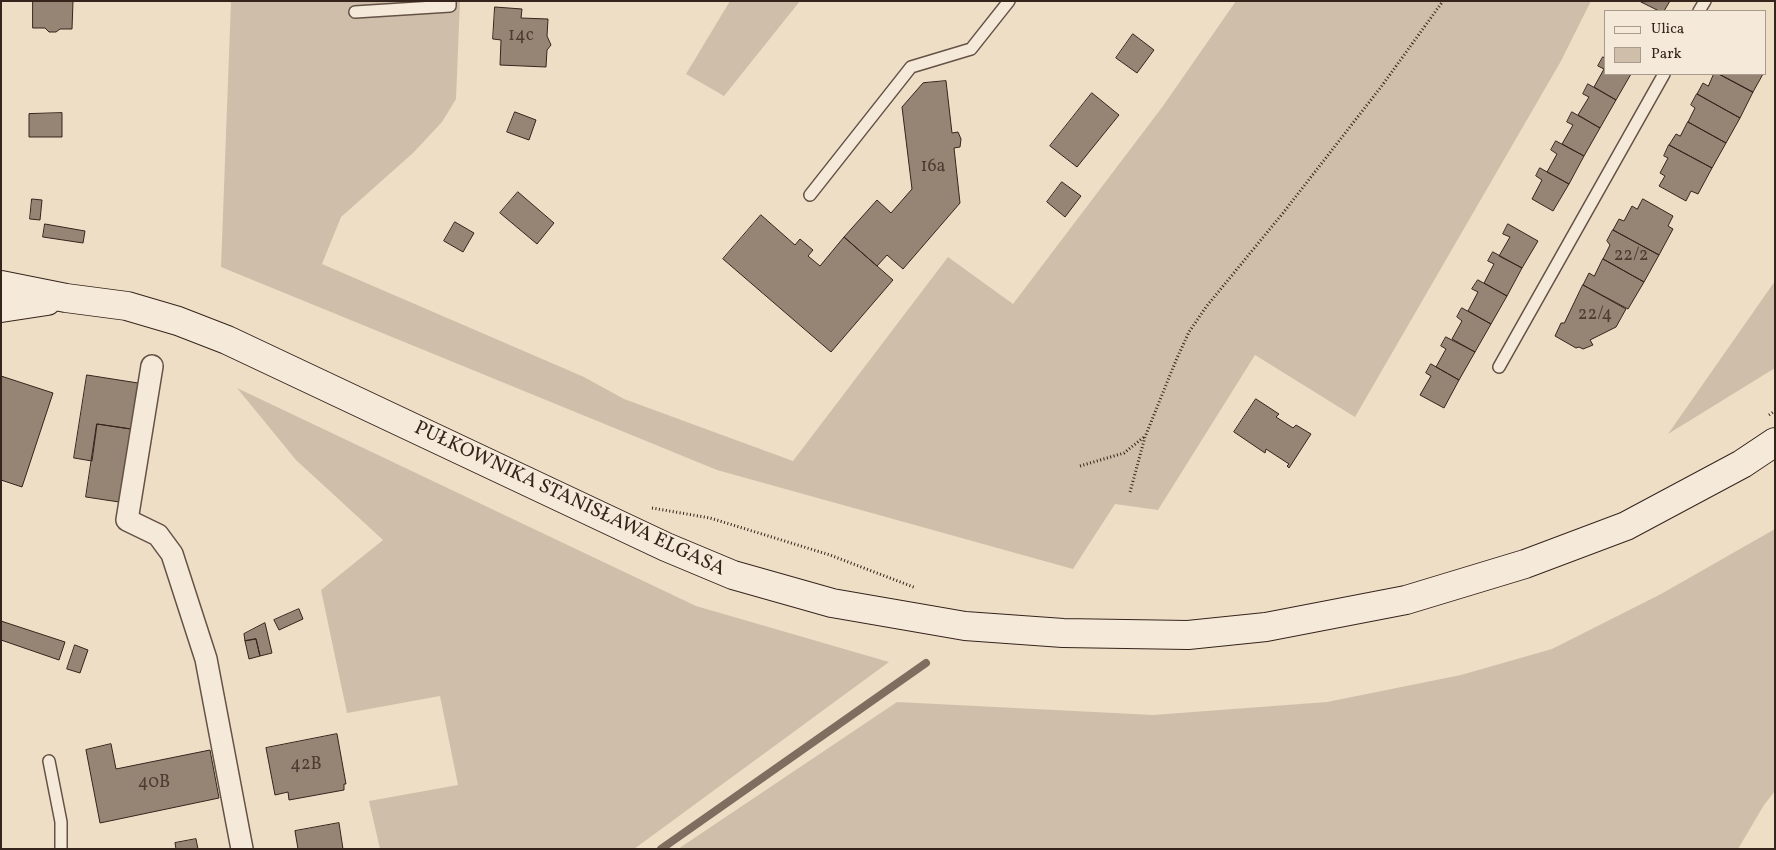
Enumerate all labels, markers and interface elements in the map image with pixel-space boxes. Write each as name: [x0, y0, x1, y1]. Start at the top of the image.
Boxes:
legend: [1604, 10, 1766, 75]
text: Ulica: [1651, 19, 1684, 40]
house number: 14c: [508, 26, 534, 48]
text: Park: [1651, 44, 1682, 65]
house number: 16a: [920, 157, 946, 179]
house number: 22/2: [1614, 246, 1648, 268]
house number: 22/4: [1578, 305, 1612, 327]
street label: PUŁKOWNIKA STANISŁAWA ELGASA: [410, 417, 728, 583]
house number: 42B: [290, 755, 322, 777]
house number: 40B: [138, 773, 170, 795]

